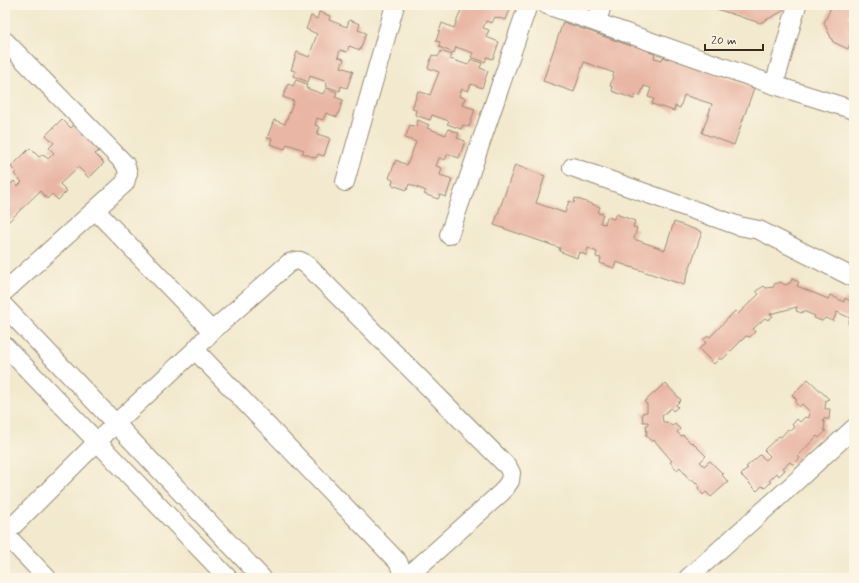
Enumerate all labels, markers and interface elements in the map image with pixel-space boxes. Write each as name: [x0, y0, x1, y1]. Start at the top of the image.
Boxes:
scale bar: [705, 26, 763, 52]
text: 20 m: [711, 33, 737, 49]

